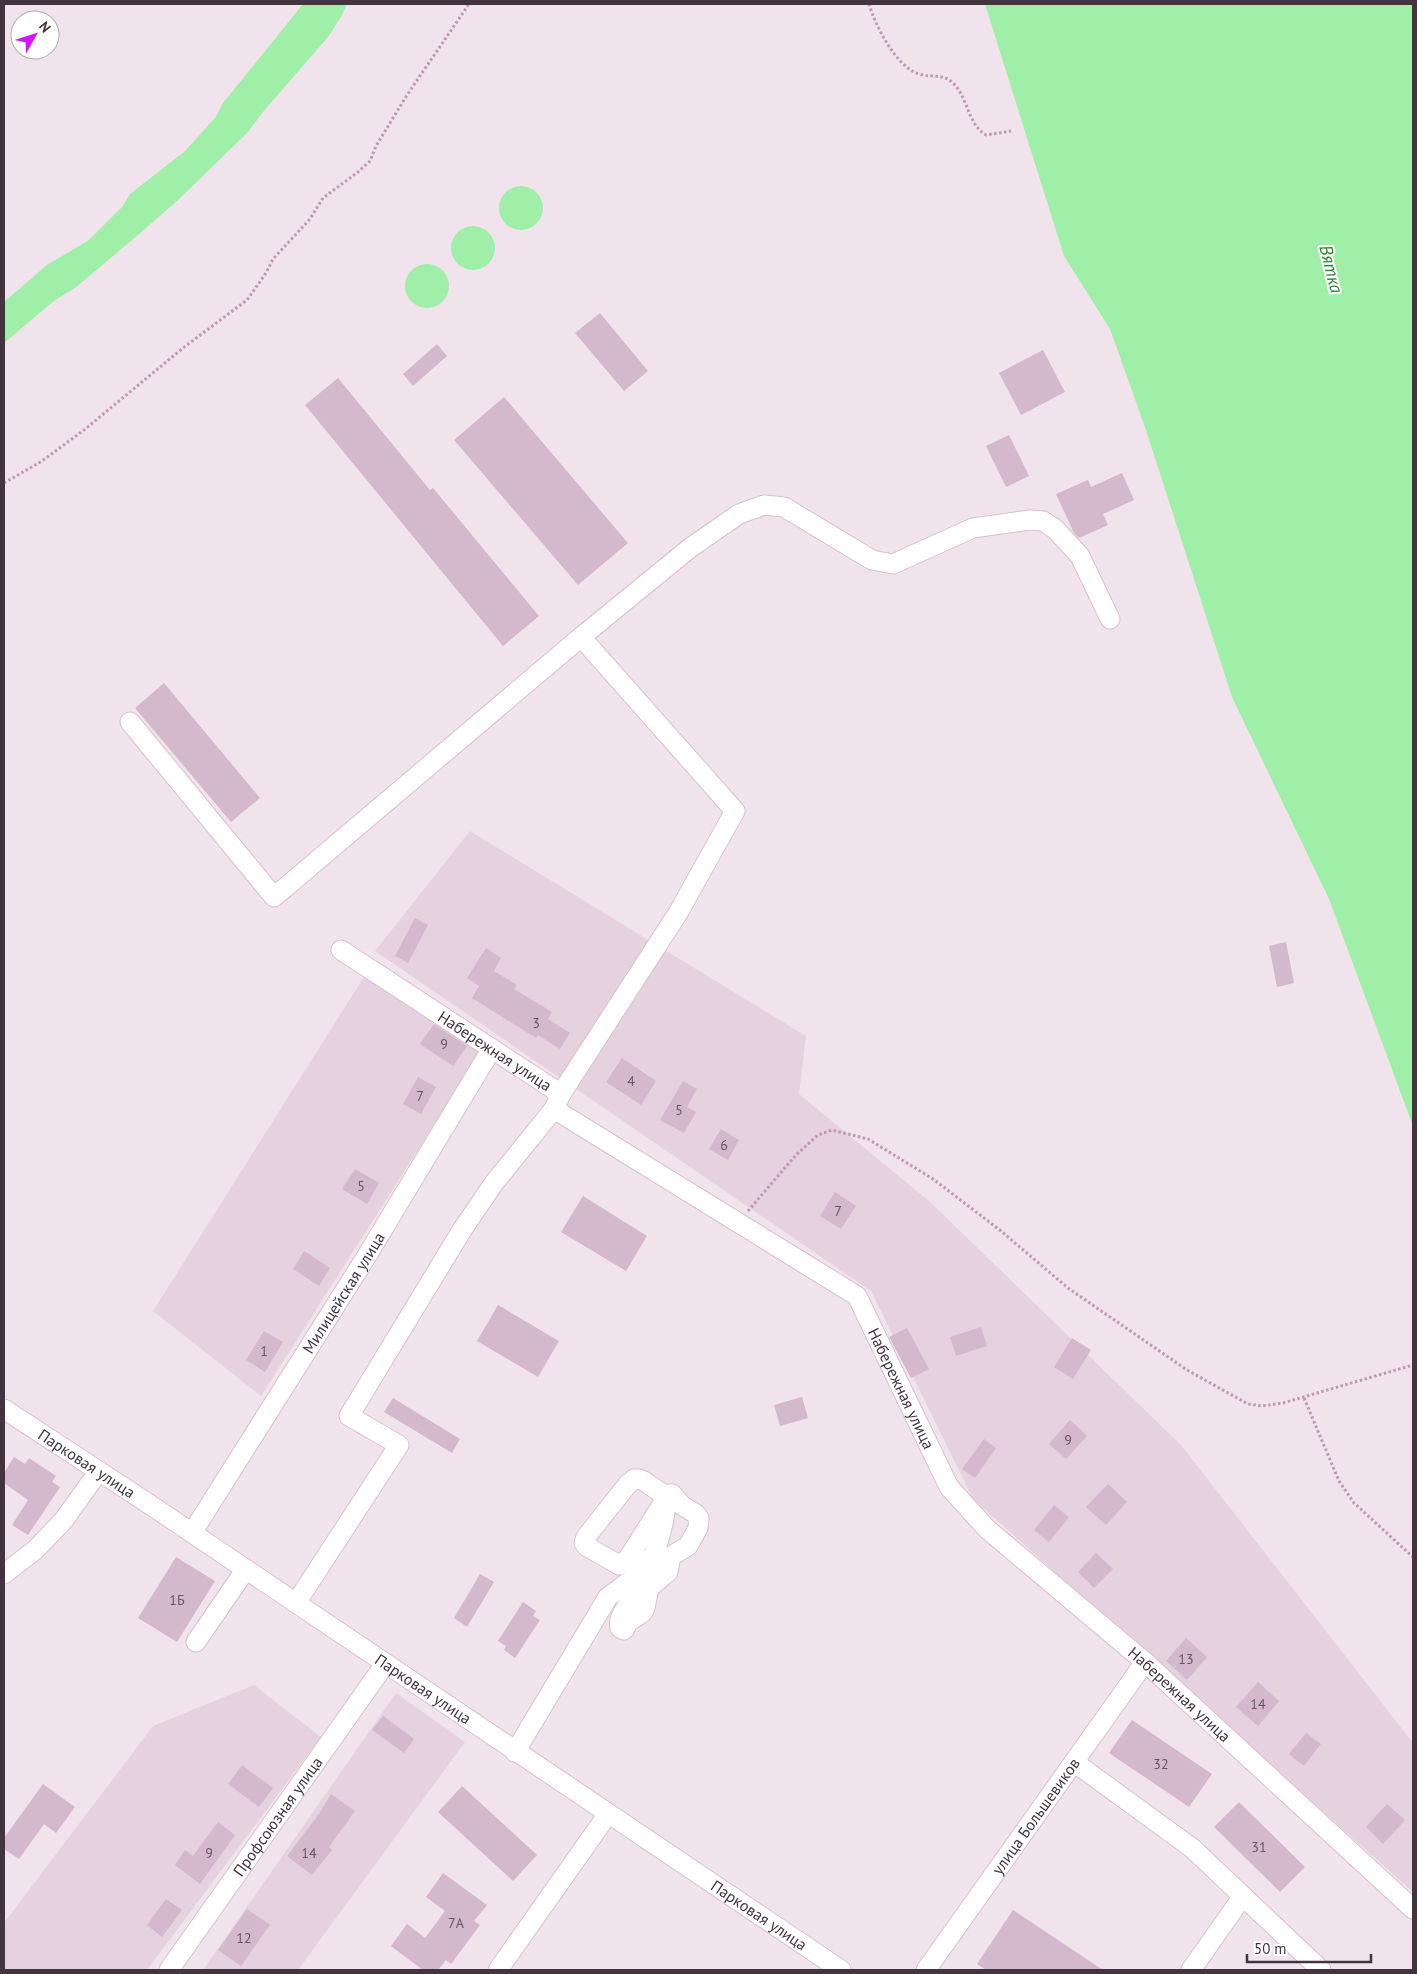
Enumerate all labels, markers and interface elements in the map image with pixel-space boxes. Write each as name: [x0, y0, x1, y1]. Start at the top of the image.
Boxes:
north arrow: [10, 10, 60, 60]
text: N: [35, 18, 55, 36]
water label: Вятка: [1314, 242, 1349, 296]
street label: Набережная улица: [434, 1006, 556, 1095]
house number: 3: [532, 1014, 540, 1032]
house number: 9: [440, 1035, 448, 1053]
house number: 4: [627, 1072, 635, 1090]
house number: 7: [416, 1087, 424, 1105]
house number: 5: [675, 1101, 683, 1119]
house number: 6: [720, 1136, 728, 1154]
house number: 5: [357, 1177, 365, 1195]
house number: 7: [834, 1202, 842, 1220]
street label: Милицейская улица: [298, 1228, 389, 1357]
street label: Набережная улица: [864, 1325, 939, 1452]
house number: 1: [260, 1342, 268, 1360]
street label: Парковая улица: [35, 1424, 139, 1502]
house number: 9: [1064, 1431, 1072, 1449]
house number: 1Б: [169, 1591, 185, 1609]
street label: Набережная улица: [1124, 1642, 1235, 1746]
street label: Парковая улица: [371, 1649, 475, 1728]
house number: 13: [1178, 1650, 1194, 1668]
house number: 14: [1250, 1695, 1266, 1713]
street label: Профсоюзная улица: [228, 1753, 327, 1880]
street label: улица Большевиков: [987, 1754, 1084, 1878]
house number: 32: [1153, 1755, 1169, 1773]
house number: 31: [1251, 1838, 1267, 1856]
house number: 9: [205, 1844, 213, 1862]
house number: 14: [301, 1844, 317, 1862]
street label: Парковая улица: [707, 1875, 811, 1954]
house number: 7А: [448, 1914, 465, 1932]
house number: 12: [236, 1929, 252, 1947]
scale bar: [1247, 1932, 1371, 1964]
text: 50 m: [1254, 1939, 1287, 1958]

